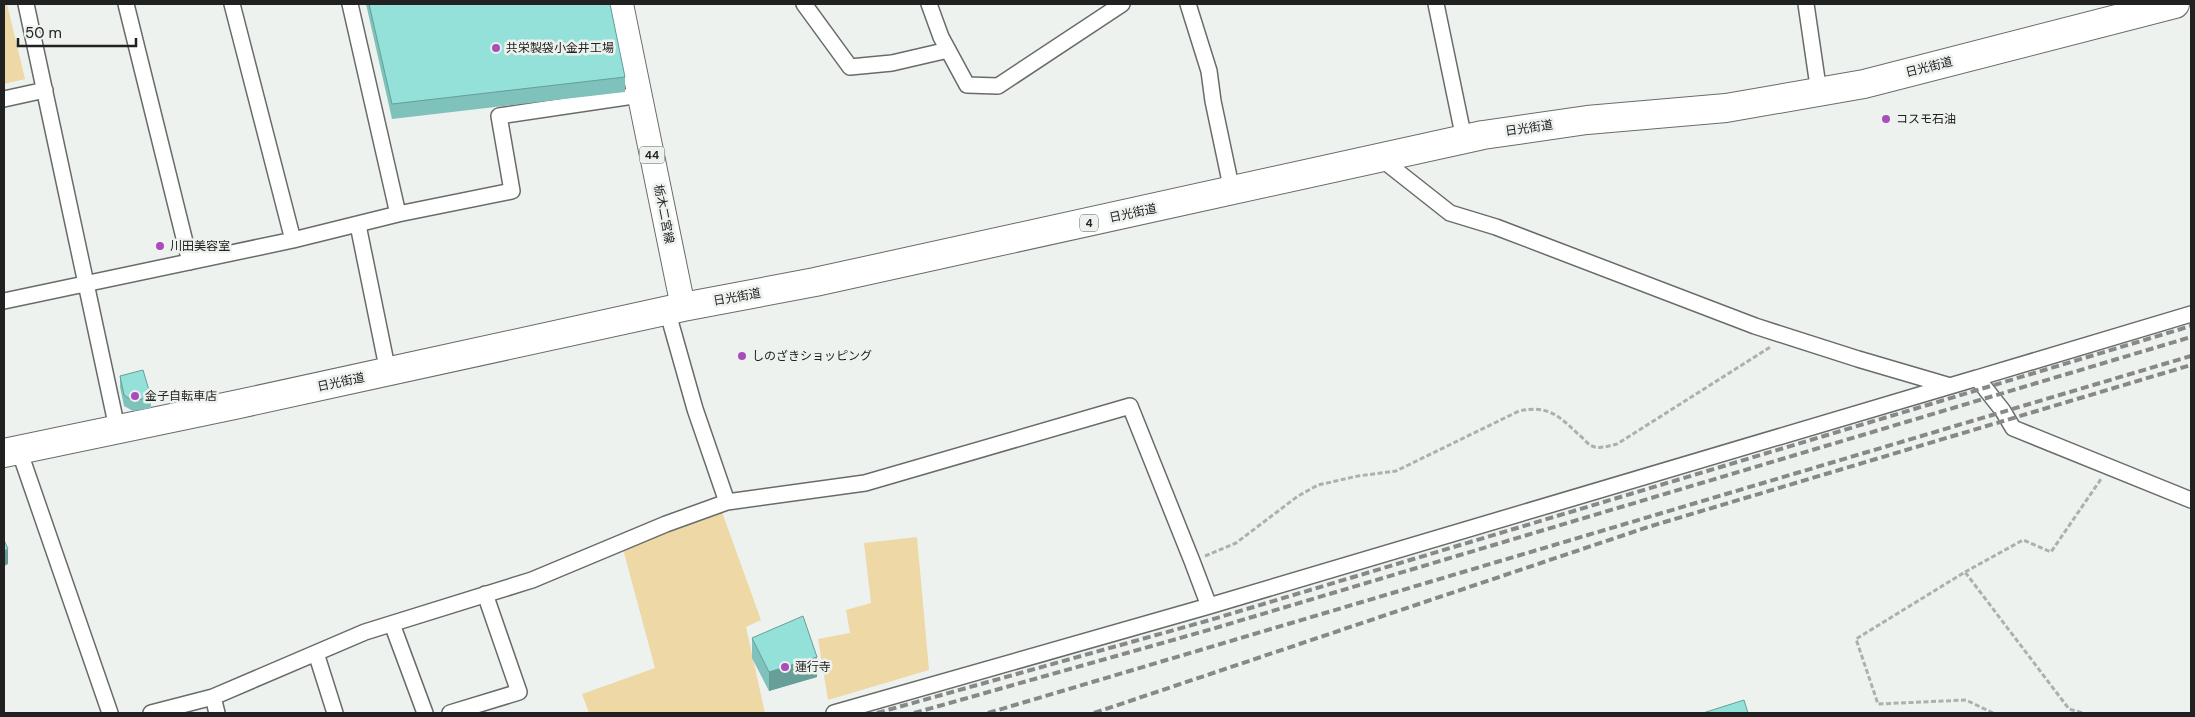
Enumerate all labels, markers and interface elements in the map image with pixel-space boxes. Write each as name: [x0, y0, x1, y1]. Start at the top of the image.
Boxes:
scale bar: [18, 15, 135, 47]
text: 50 m: [25, 23, 62, 43]
place label: 共栄製袋小金井工場: [506, 40, 614, 56]
marker: 共栄製袋小金井工場: [490, 42, 502, 54]
street label: 日光街道: [1904, 53, 1954, 81]
place label: コスモ石油: [1896, 111, 1956, 127]
marker: コスモ石油: [1880, 113, 1892, 125]
street label: 日光街道: [1504, 117, 1554, 139]
road number: 44: [640, 146, 664, 164]
street label: 栃木二宮線: [650, 183, 678, 245]
street label: 日光街道: [1108, 200, 1158, 226]
road number: 4: [1080, 214, 1098, 232]
place label: 川田美容室: [170, 238, 230, 254]
marker: 川田美容室: [154, 240, 166, 252]
street label: 日光街道: [712, 285, 762, 309]
place label: しのざきショッピング: [752, 348, 872, 364]
marker: しのざきショッピング: [736, 350, 748, 362]
street label: 日光街道: [316, 369, 366, 395]
place label: 金子自転車店: [145, 388, 217, 404]
marker: 金子自転車店: [129, 390, 141, 402]
place label: 蓮行寺: [795, 659, 831, 675]
marker: 蓮行寺: [779, 661, 791, 673]

